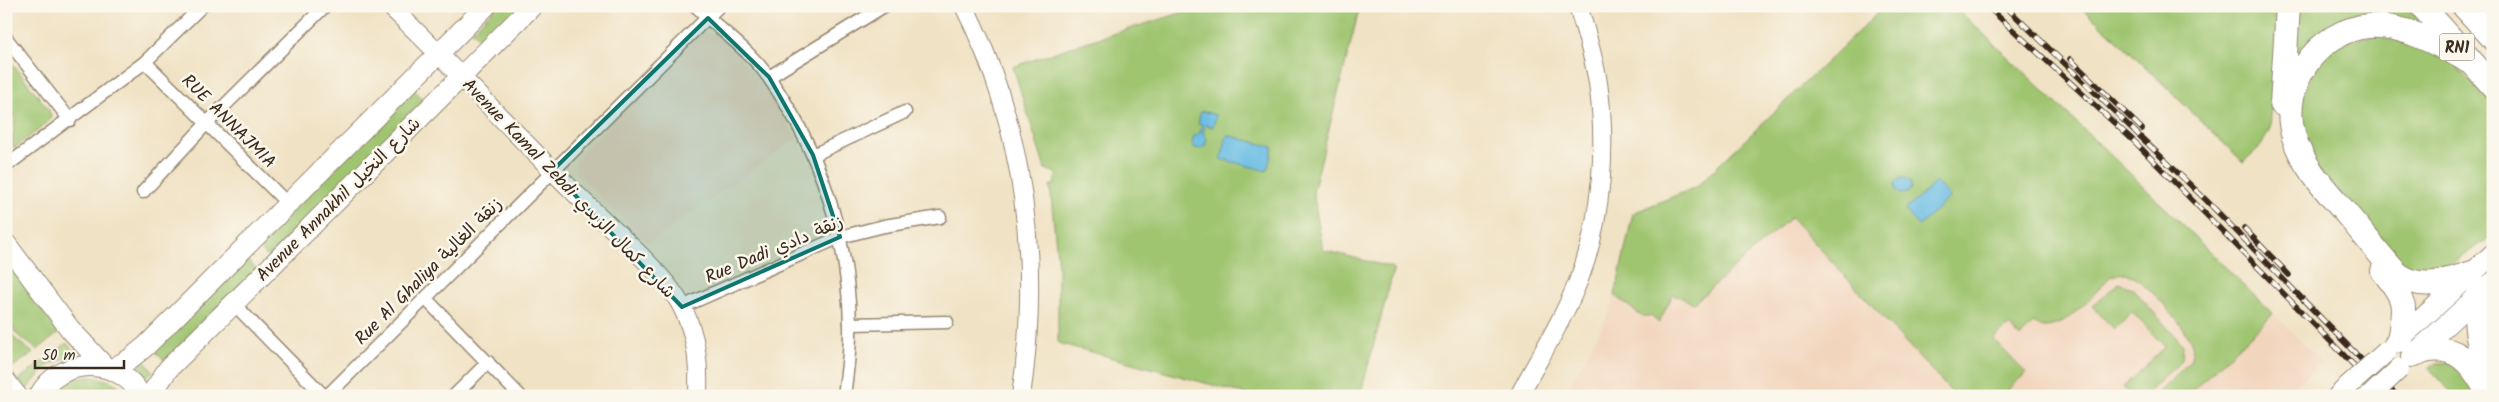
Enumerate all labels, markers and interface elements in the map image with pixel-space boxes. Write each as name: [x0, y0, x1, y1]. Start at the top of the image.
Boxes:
road number: RN1: [2440, 34, 2474, 61]
street label: RUE ANNAJMIA: [174, 68, 282, 176]
street label: Avenue Kamal Zebdi شارع كمال الزبدي: [454, 72, 682, 306]
street label: Avenue Annakhil شارع النخيل: [250, 111, 428, 289]
street label: Rue Al Ghaliya زنقة الغالية: [348, 191, 510, 353]
street label: Rue Dadi زنقة دادي: [701, 208, 848, 293]
scale bar: [35, 337, 124, 369]
text: 50 m: [42, 344, 76, 368]

